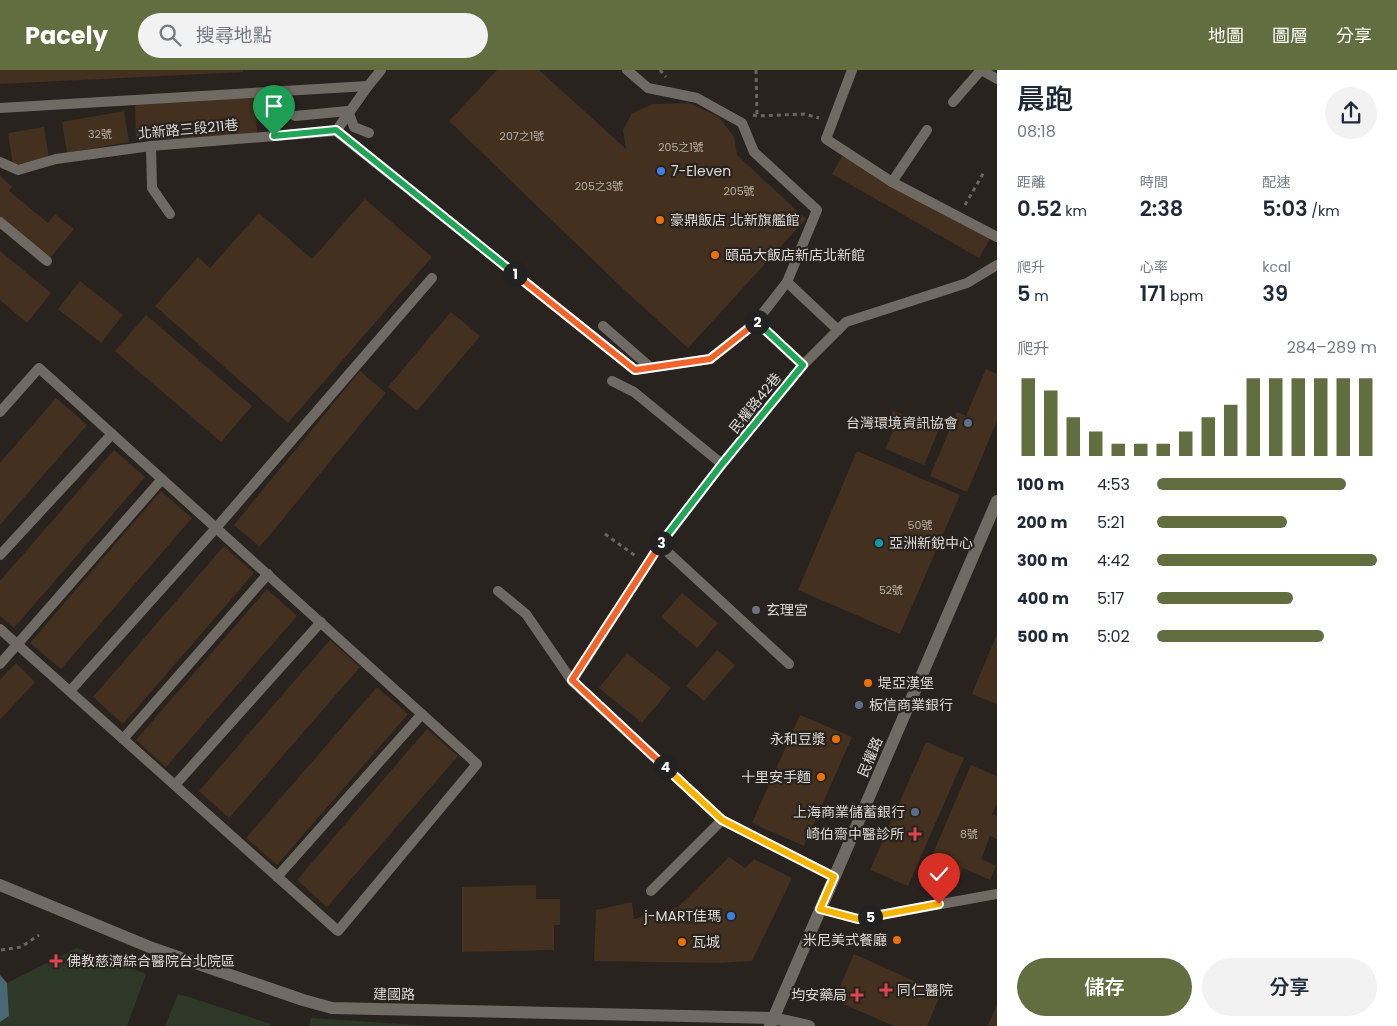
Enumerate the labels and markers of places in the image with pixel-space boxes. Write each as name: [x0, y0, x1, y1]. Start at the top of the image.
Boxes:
pin: [253, 85, 295, 136]
place label: 7-Eleven: [671, 161, 731, 181]
marker: 7-Eleven: [655, 165, 667, 177]
place label: 豪鼎飯店 北新旗艦館: [670, 210, 800, 230]
marker: 豪鼎飯店 北新旗艦館: [654, 214, 666, 226]
place label: 頤品大飯店新店北新館: [725, 245, 865, 265]
marker: 頤品大飯店新店北新館: [709, 249, 721, 261]
pin: 1: [502, 262, 528, 286]
pin: 2: [744, 310, 770, 334]
place label: 台灣環境資訊協會: [846, 413, 958, 433]
marker: 台灣環境資訊協會: [962, 417, 974, 429]
pin: 3: [648, 530, 674, 556]
place label: 亞洲新銳中心: [889, 533, 973, 553]
marker: 亞洲新銳中心: [873, 537, 885, 549]
place label: 玄理宮: [766, 600, 808, 620]
marker: 玄理宮: [750, 604, 762, 616]
place label: 堤亞漢堡: [878, 673, 934, 693]
marker: 堤亞漢堡: [862, 677, 874, 689]
place label: 板信商業銀行: [869, 695, 953, 715]
marker: 板信商業銀行: [853, 699, 865, 711]
place label: 永和豆漿: [770, 729, 826, 749]
marker: 永和豆漿: [830, 733, 842, 745]
pin: 4: [652, 754, 678, 780]
place label: 十里安手麵: [741, 767, 811, 787]
marker: 十里安手麵: [815, 771, 827, 783]
place label: 上海商業儲蓄銀行: [793, 802, 905, 822]
marker: 上海商業儲蓄銀行: [909, 806, 921, 818]
place label: 崎伯齋中醫診所: [806, 824, 904, 844]
marker: 崎伯齋中醫診所: [908, 827, 922, 841]
pin: [918, 853, 960, 904]
pin: 5: [858, 904, 882, 930]
place label: j-MART佳瑪: [643, 906, 721, 926]
marker: j-MART佳瑪: [725, 910, 737, 922]
place label: 米尼美式餐廳: [803, 930, 887, 950]
place label: 瓦城: [692, 932, 720, 952]
marker: 米尼美式餐廳: [891, 934, 903, 946]
marker: 瓦城: [676, 936, 688, 948]
place label: 佛教慈濟綜合醫院台北院區: [67, 951, 235, 971]
marker: 佛教慈濟綜合醫院台北院區: [49, 954, 63, 968]
place label: 同仁醫院: [897, 980, 953, 1000]
marker: 同仁醫院: [879, 983, 893, 997]
place label: 均安藥局: [791, 985, 847, 1005]
marker: 均安藥局: [851, 989, 863, 1001]

